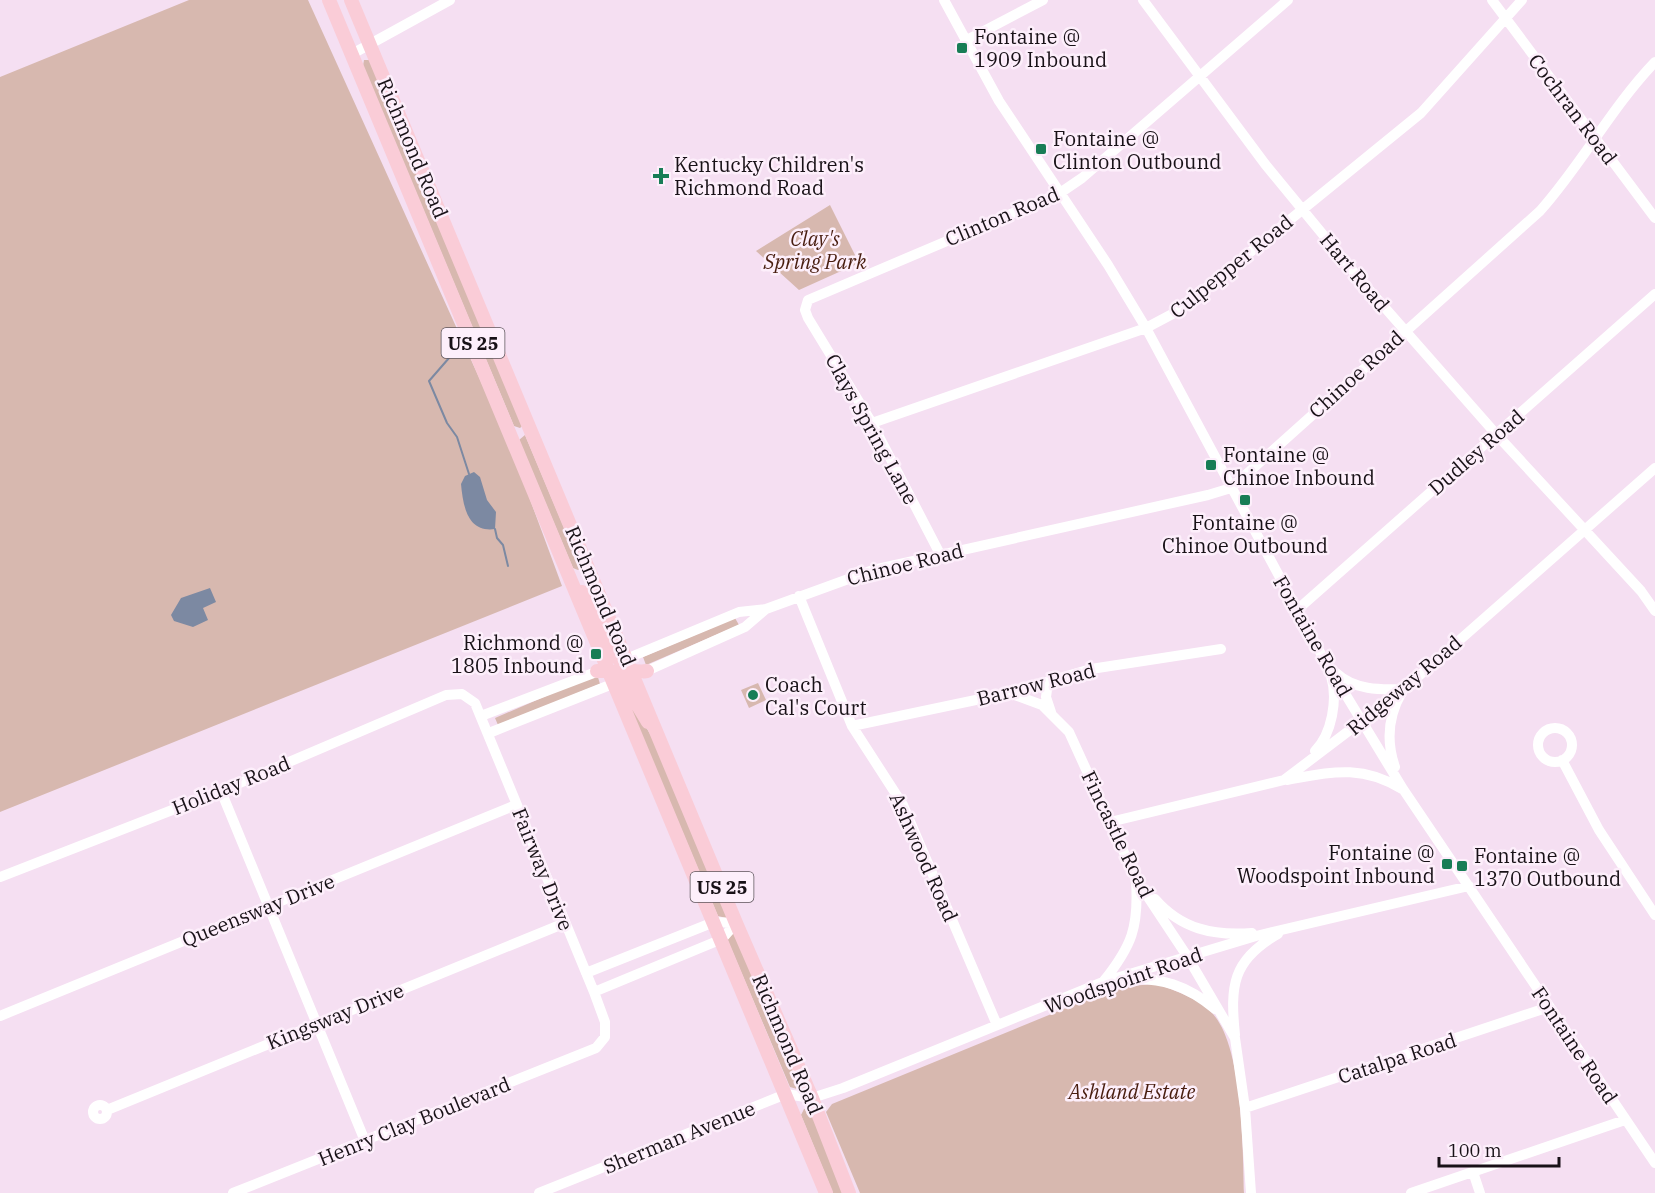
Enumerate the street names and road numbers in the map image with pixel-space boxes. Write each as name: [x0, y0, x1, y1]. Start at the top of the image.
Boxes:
street label: Cochran Road: [1523, 48, 1623, 170]
street label: Richmond Road: [371, 74, 455, 222]
street label: Clinton Road: [941, 180, 1063, 252]
street label: Culpepper Road: [1164, 208, 1298, 324]
street label: Hart Road: [1314, 227, 1396, 317]
street label: Chinoe Road: [1303, 324, 1409, 424]
road number: US 25: [442, 328, 504, 358]
street label: Clays Spring Lane: [819, 349, 925, 509]
street label: Dudley Road: [1422, 403, 1530, 501]
street label: Richmond Road: [559, 522, 643, 670]
street label: Chinoe Road: [844, 536, 966, 592]
street label: Fontaine Road: [1267, 570, 1359, 702]
street label: Ridgeway Road: [1341, 629, 1467, 741]
street label: Barrow Road: [974, 656, 1098, 712]
street label: Holiday Road: [168, 749, 294, 821]
street label: Fincastle Road: [1076, 766, 1160, 902]
street label: Ashwood Road: [883, 788, 965, 926]
street label: Fairway Drive: [506, 804, 580, 934]
street label: Queensway Drive: [178, 867, 338, 953]
road number: US 25: [690, 872, 754, 902]
street label: Woodspoint Road: [1040, 940, 1206, 1020]
street label: Richmond Road: [746, 970, 830, 1118]
street label: Kingsway Drive: [262, 976, 408, 1056]
street label: Fontaine Road: [1526, 981, 1624, 1109]
street label: Catalpa Road: [1334, 1026, 1460, 1090]
street label: Henry Clay Boulevard: [314, 1070, 514, 1172]
street label: Sherman Avenue: [599, 1094, 759, 1180]

